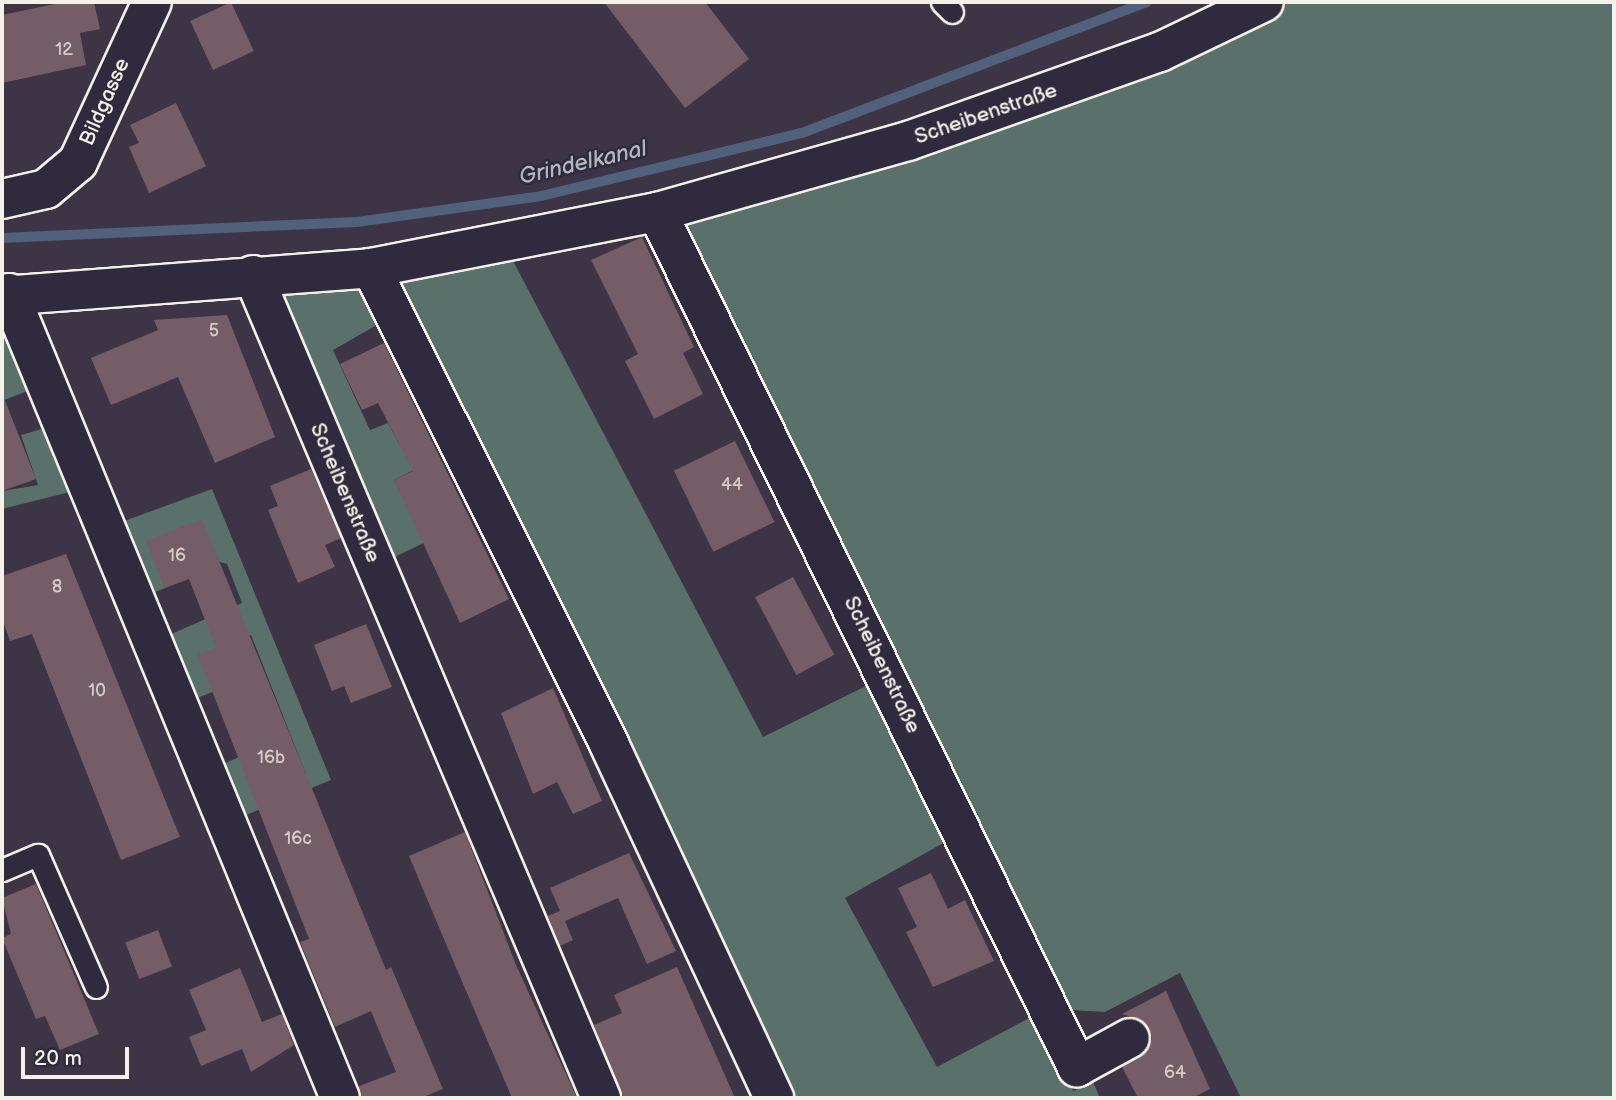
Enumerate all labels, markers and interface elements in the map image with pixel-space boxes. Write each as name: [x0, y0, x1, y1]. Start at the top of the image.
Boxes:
house number: 12: [55, 39, 73, 61]
street label: Bildgasse: [75, 54, 135, 150]
street label: Scheibenstraße: [911, 78, 1061, 150]
water label: Grindelkanal: [516, 135, 650, 191]
house number: 5: [209, 320, 219, 342]
street label: Scheibenstraße: [304, 419, 386, 567]
house number: 44: [721, 474, 743, 496]
house number: 16: [168, 545, 186, 567]
house number: 8: [52, 576, 62, 598]
street label: Scheibenstraße: [838, 592, 926, 738]
house number: 10: [88, 680, 106, 702]
house number: 16b: [257, 747, 285, 769]
house number: 16c: [284, 828, 312, 850]
scale bar: [24, 1034, 133, 1078]
text: 20 m: [34, 1046, 82, 1071]
house number: 64: [1164, 1062, 1186, 1084]

